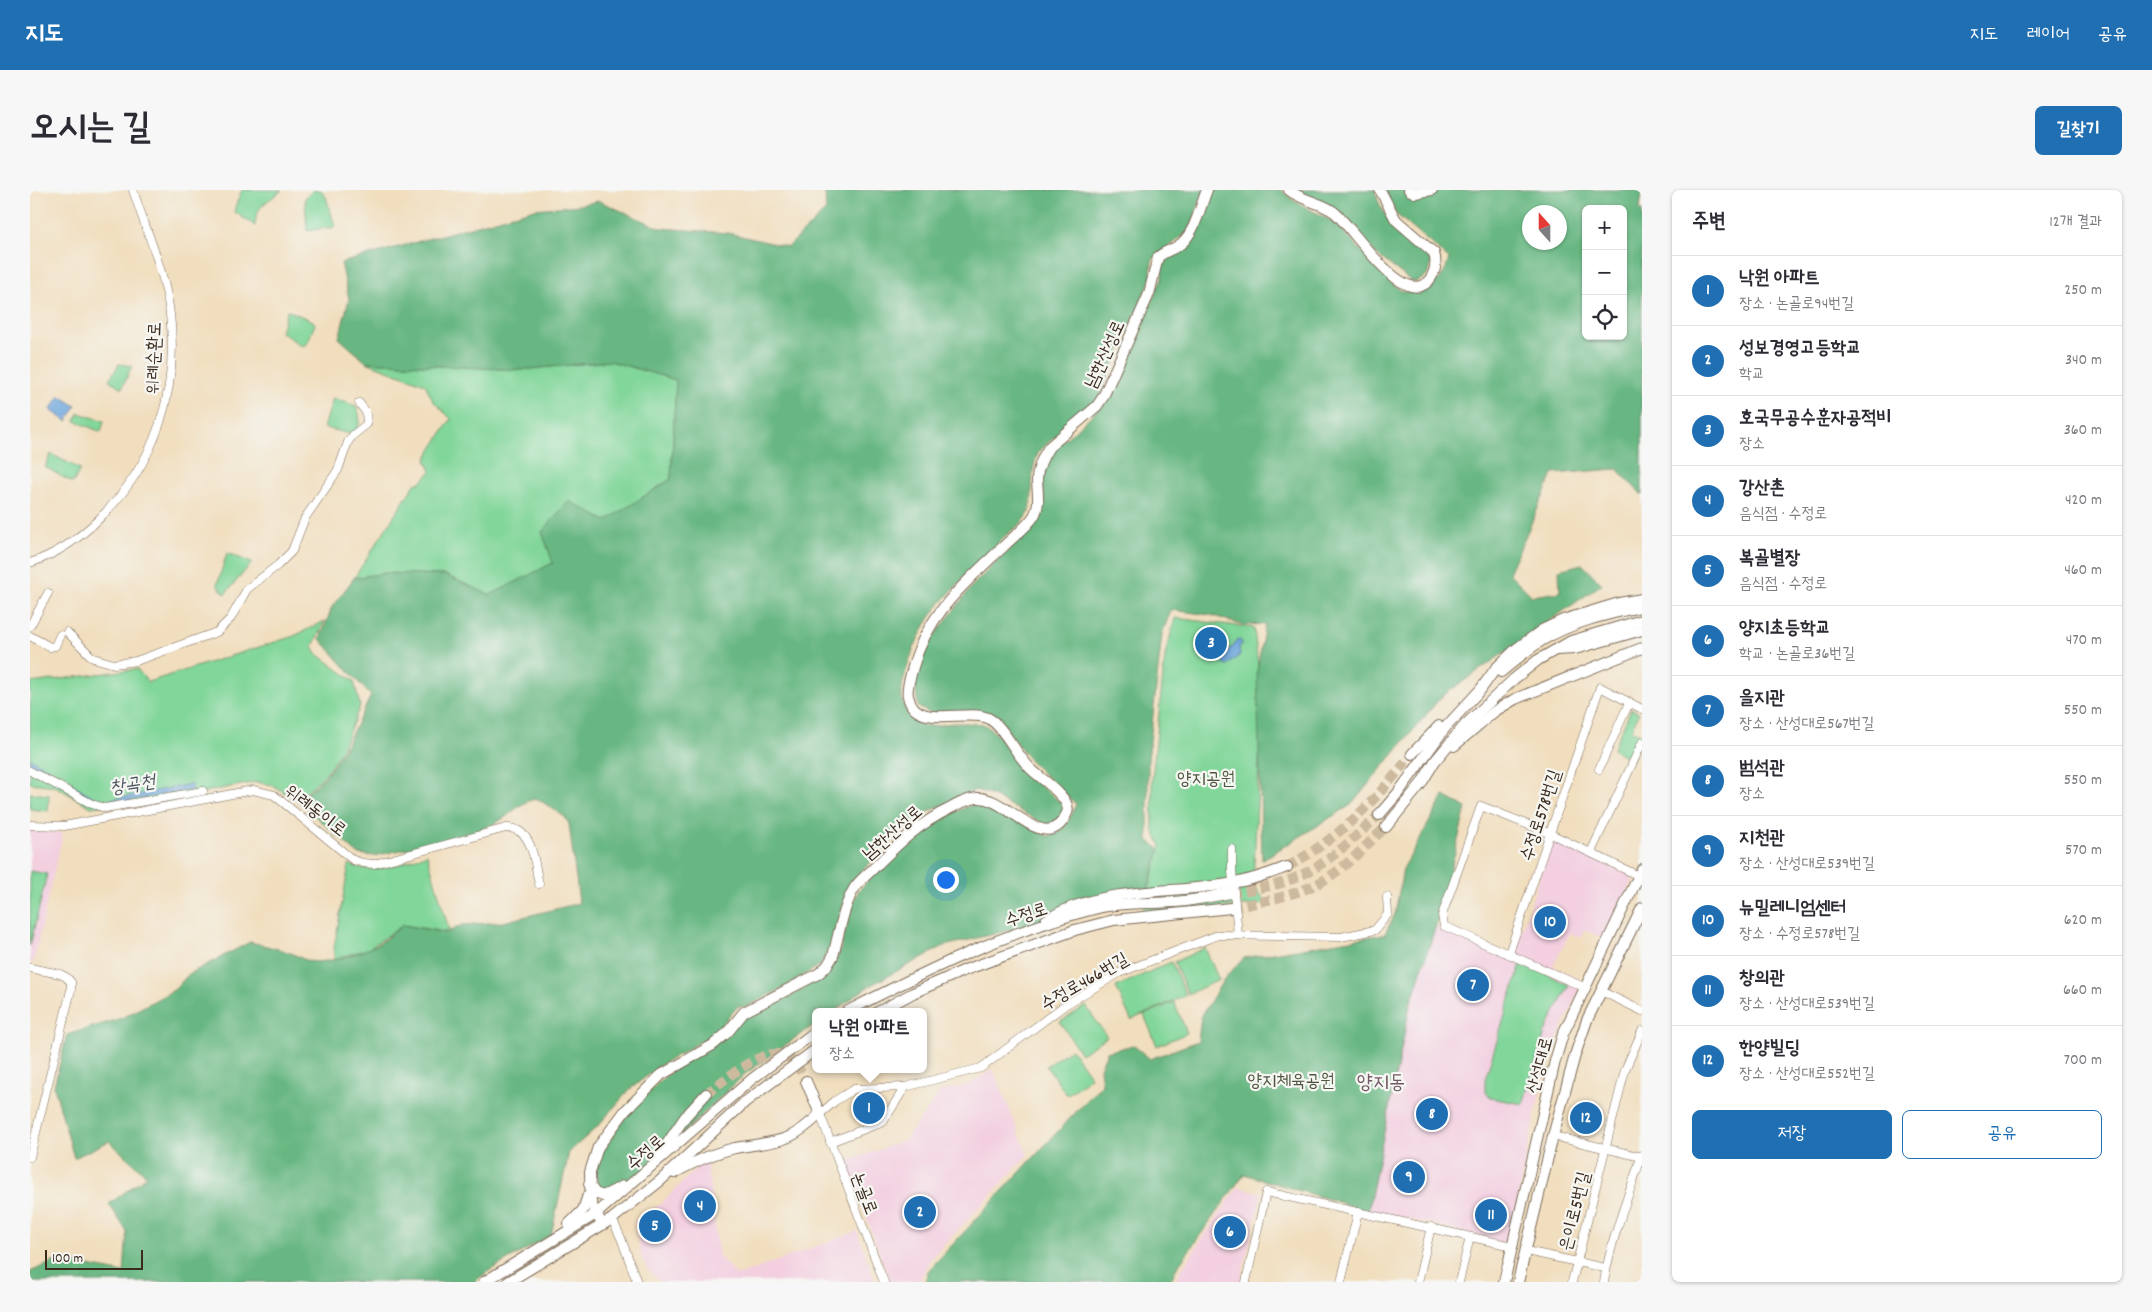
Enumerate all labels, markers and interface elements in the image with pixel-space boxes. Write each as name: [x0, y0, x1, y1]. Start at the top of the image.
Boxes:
text: 지도: [25, 18, 64, 52]
text: 지도: [1970, 23, 1999, 48]
text: 레이어: [2027, 23, 2070, 48]
text: 공유: [2098, 23, 2127, 48]
text: 오시는 길: [30, 105, 151, 155]
button: 길찾기: [2035, 106, 2122, 155]
north arrow: [1522, 205, 1567, 250]
map controls: [1582, 205, 1627, 340]
button: +: [1582, 205, 1627, 250]
text: 주변: [1692, 208, 1726, 238]
text: 12개 결과: [2049, 211, 2102, 234]
button: −: [1582, 250, 1627, 295]
text: 낙원 아파트: [1739, 266, 1820, 293]
text: 1: [1706, 279, 1710, 302]
text: 250 m: [2064, 279, 2102, 302]
text: 장소 · 논골로94번길: [1739, 293, 1854, 316]
button: locate: [1582, 295, 1627, 340]
street label: 남한산성로: [1080, 317, 1133, 393]
street label: 위례순환로: [142, 321, 169, 395]
text: 성보경영고등학교: [1739, 336, 1861, 363]
text: 2: [1705, 349, 1712, 372]
text: 340 m: [2065, 349, 2102, 372]
text: 학교: [1739, 363, 1765, 386]
text: 호국무공수훈자공적비: [1739, 406, 1892, 433]
text: 3: [1704, 419, 1712, 442]
text: 360 m: [2064, 419, 2102, 442]
text: 장소: [1739, 433, 1765, 456]
text: 강산촌: [1739, 476, 1785, 503]
text: 4: [1705, 489, 1711, 512]
text: 420 m: [2065, 489, 2102, 512]
text: 음식점 · 수정로: [1739, 503, 1827, 526]
text: 복골별장: [1739, 546, 1800, 573]
text: 5: [1704, 559, 1712, 582]
text: 460 m: [2064, 559, 2102, 582]
text: 음식점 · 수정로: [1739, 573, 1827, 596]
text: 양지초등학교: [1739, 616, 1831, 643]
pin: 3: [1195, 624, 1227, 662]
text: 6: [1704, 629, 1712, 652]
text: 470 m: [2066, 629, 2102, 652]
text: 학교 · 논골로36번길: [1739, 643, 1855, 666]
text: 을지관: [1739, 686, 1785, 713]
text: 7: [1705, 699, 1711, 722]
text: 550 m: [2064, 699, 2102, 722]
text: 장소 · 산성대로567번길: [1739, 713, 1874, 736]
text: 범석관: [1739, 756, 1785, 783]
street label: 수정로578번길: [1516, 766, 1569, 865]
park label: 양지공원: [1177, 768, 1235, 793]
water label: 창곡천: [108, 769, 159, 803]
text: 8: [1705, 769, 1711, 792]
text: 550 m: [2064, 769, 2102, 792]
street label: 위례동이로: [278, 780, 351, 844]
text: 장소: [1739, 783, 1765, 806]
street label: 남한산성로: [858, 801, 929, 867]
text: 지천관: [1739, 826, 1785, 853]
text: 9: [1704, 839, 1712, 862]
text: 570 m: [2065, 839, 2102, 862]
text: 장소 · 산성대로539번길: [1739, 853, 1875, 876]
your location: [933, 867, 959, 893]
text: 뉴밀레니엄센터: [1739, 896, 1846, 923]
street label: 수정로: [1002, 898, 1051, 935]
pin: 10: [1534, 903, 1566, 941]
text: 10: [1702, 909, 1714, 932]
text: 620 m: [2064, 909, 2102, 932]
text: 장소 · 수정로578번길: [1739, 923, 1860, 946]
street label: 수정로466번길: [1037, 948, 1134, 1018]
pin: 7: [1457, 966, 1489, 1004]
text: 창의관: [1739, 966, 1785, 993]
text: 11: [1704, 979, 1712, 1002]
text: 660 m: [2063, 979, 2102, 1002]
text: 장소 · 산성대로539번길: [1739, 993, 1875, 1016]
popup: [812, 1008, 927, 1073]
text: 낙원 아파트: [829, 1016, 910, 1043]
street label: 산성대로: [1522, 1034, 1561, 1097]
text: 한양빌딩: [1739, 1036, 1800, 1063]
text: 장소: [829, 1043, 855, 1066]
text: 12: [1703, 1049, 1713, 1072]
text: 700 m: [2064, 1049, 2102, 1072]
text: 장소 · 산성대로552번길: [1739, 1063, 1875, 1086]
park label: 양지체육공원: [1248, 1070, 1334, 1095]
district label: 양지동: [1357, 1070, 1405, 1098]
pin: 1: [853, 1089, 885, 1127]
pin: 8: [1416, 1095, 1448, 1133]
pin: 12: [1570, 1099, 1602, 1137]
button: 저장: [1692, 1110, 1892, 1159]
button: 공유: [1902, 1110, 2102, 1159]
street label: 수정로: [622, 1130, 671, 1178]
pin: 9: [1393, 1158, 1425, 1196]
street label: 논골로: [843, 1169, 882, 1219]
street label: 은이로5번길: [1555, 1169, 1598, 1254]
pin: 4: [684, 1187, 716, 1225]
pin: 2: [904, 1193, 936, 1231]
pin: 11: [1475, 1196, 1507, 1234]
pin: 5: [639, 1207, 671, 1245]
pin: 6: [1214, 1213, 1246, 1251]
scale bar: [45, 1247, 142, 1270]
text: 100 m: [52, 1249, 83, 1269]

